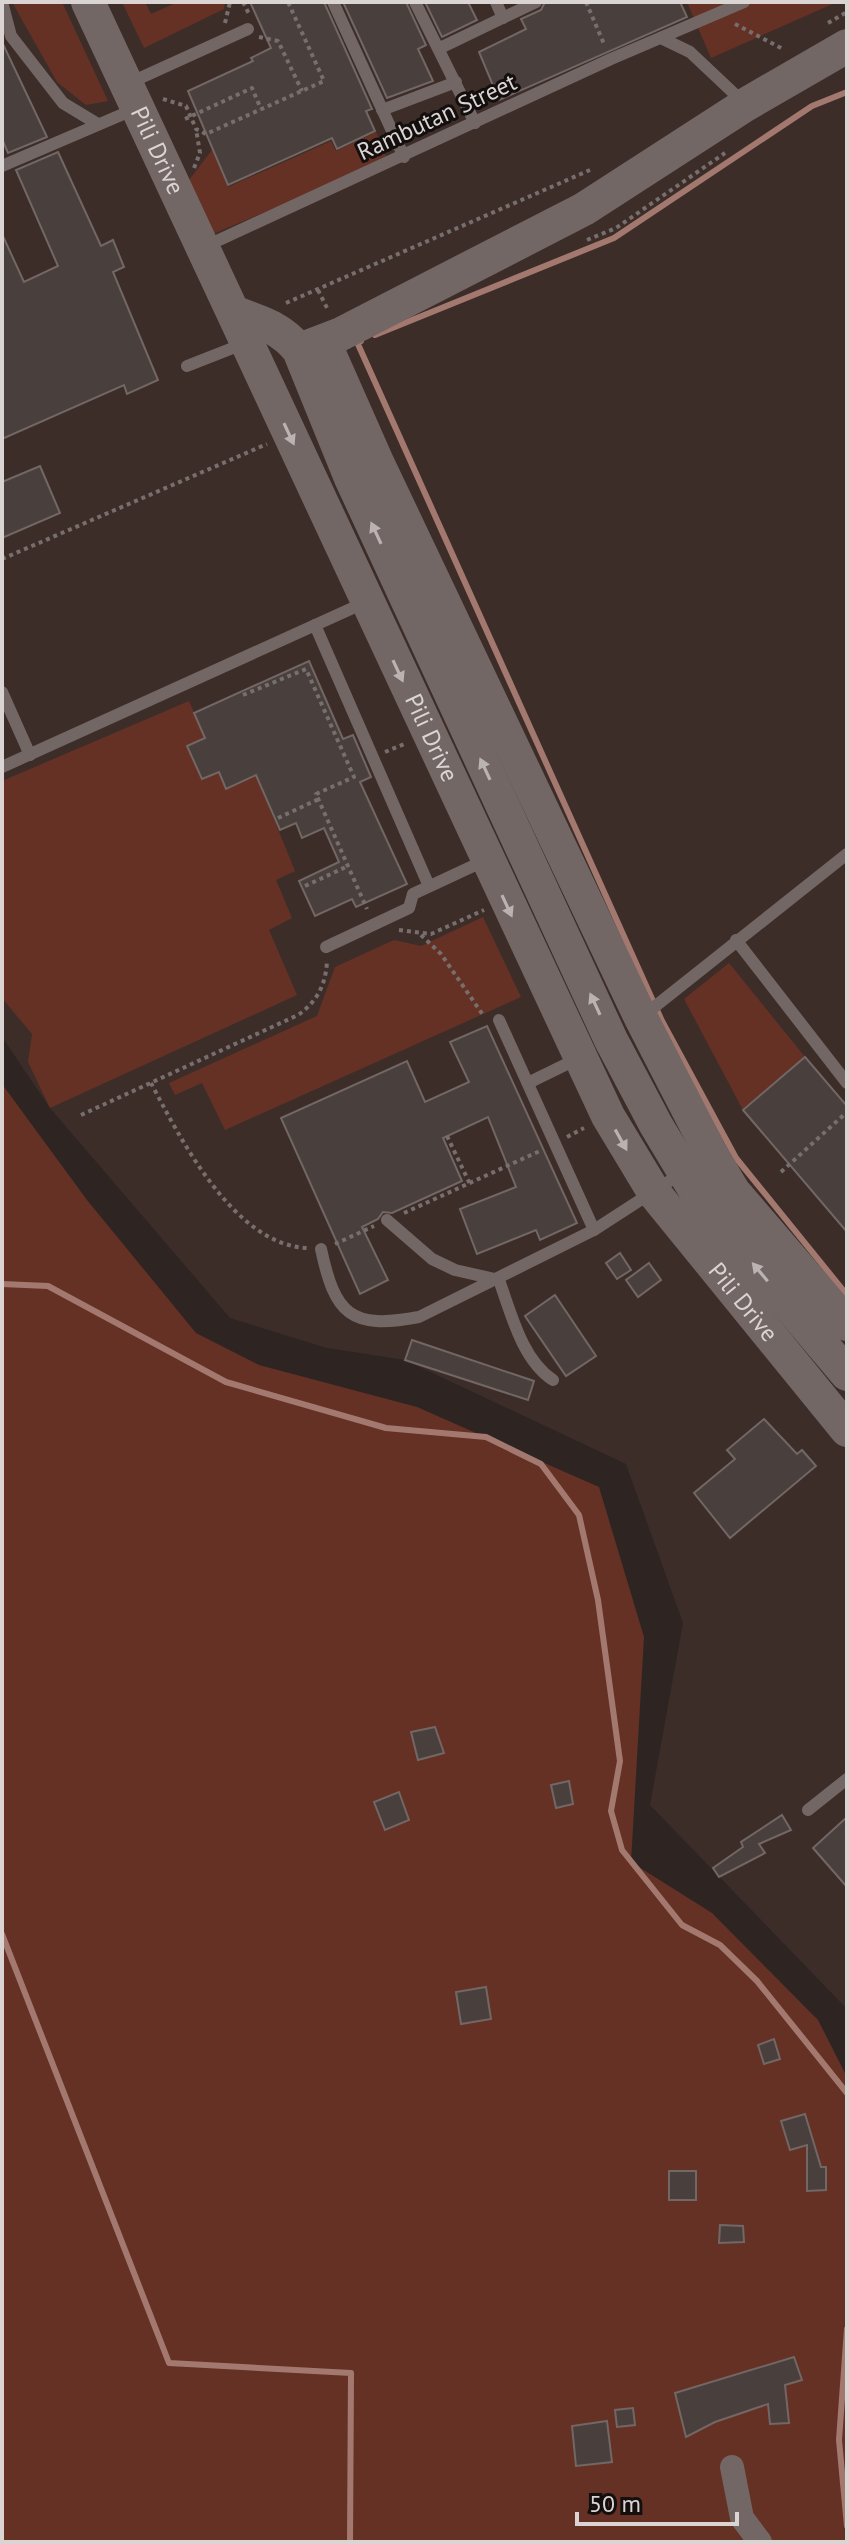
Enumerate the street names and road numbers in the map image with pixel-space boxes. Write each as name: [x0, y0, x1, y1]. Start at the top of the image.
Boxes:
street label: Rambutan Street: [352, 66, 521, 167]
street label: Pili Drive: [124, 101, 192, 199]
street label: Pili Drive: [398, 689, 466, 787]
street label: Pili Drive: [702, 1256, 785, 1348]

